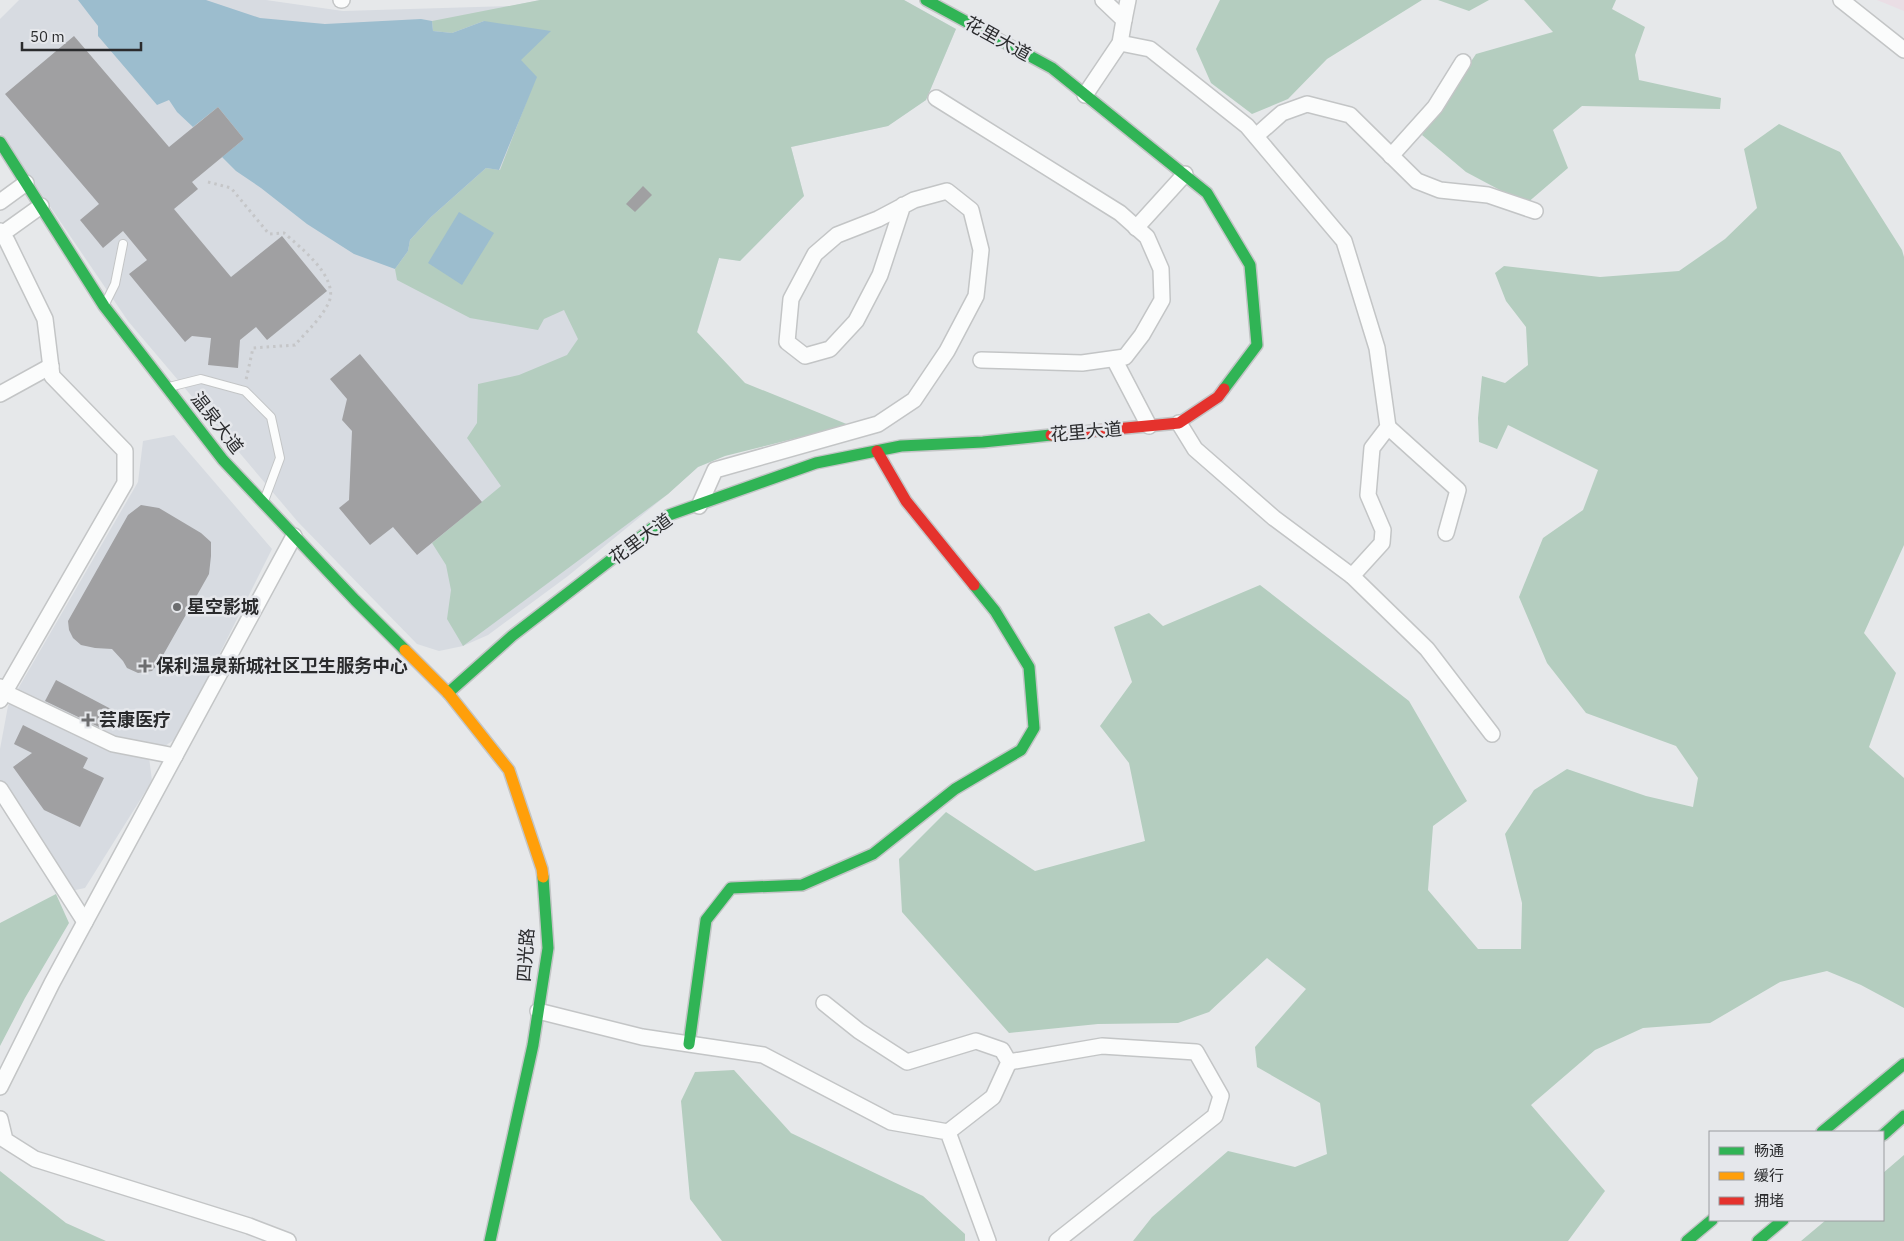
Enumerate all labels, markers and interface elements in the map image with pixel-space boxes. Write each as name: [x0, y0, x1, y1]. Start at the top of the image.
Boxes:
street label: 花里大道: [961, 11, 1035, 66]
scale bar: [22, 20, 141, 52]
text: 50 m: [30, 27, 65, 46]
street label: 温泉大道: [186, 387, 249, 458]
street label: 花里大道: [1049, 417, 1123, 446]
street label: 花里大道: [605, 508, 677, 569]
place label: 星空影城: [187, 595, 259, 618]
marker: 星空影城: [171, 601, 183, 613]
place label: 保利温泉新城社区卫生服务中心: [156, 654, 408, 677]
marker: 保利温泉新城社区卫生服务中心: [138, 659, 152, 673]
place label: 芸康医疗: [99, 708, 171, 731]
marker: 芸康医疗: [81, 713, 95, 727]
street label: 四光路: [512, 927, 539, 983]
legend: [1709, 1131, 1884, 1221]
text: 畅通: [1754, 1141, 1784, 1160]
text: 缓行: [1754, 1166, 1784, 1185]
text: 拥堵: [1754, 1191, 1784, 1210]

